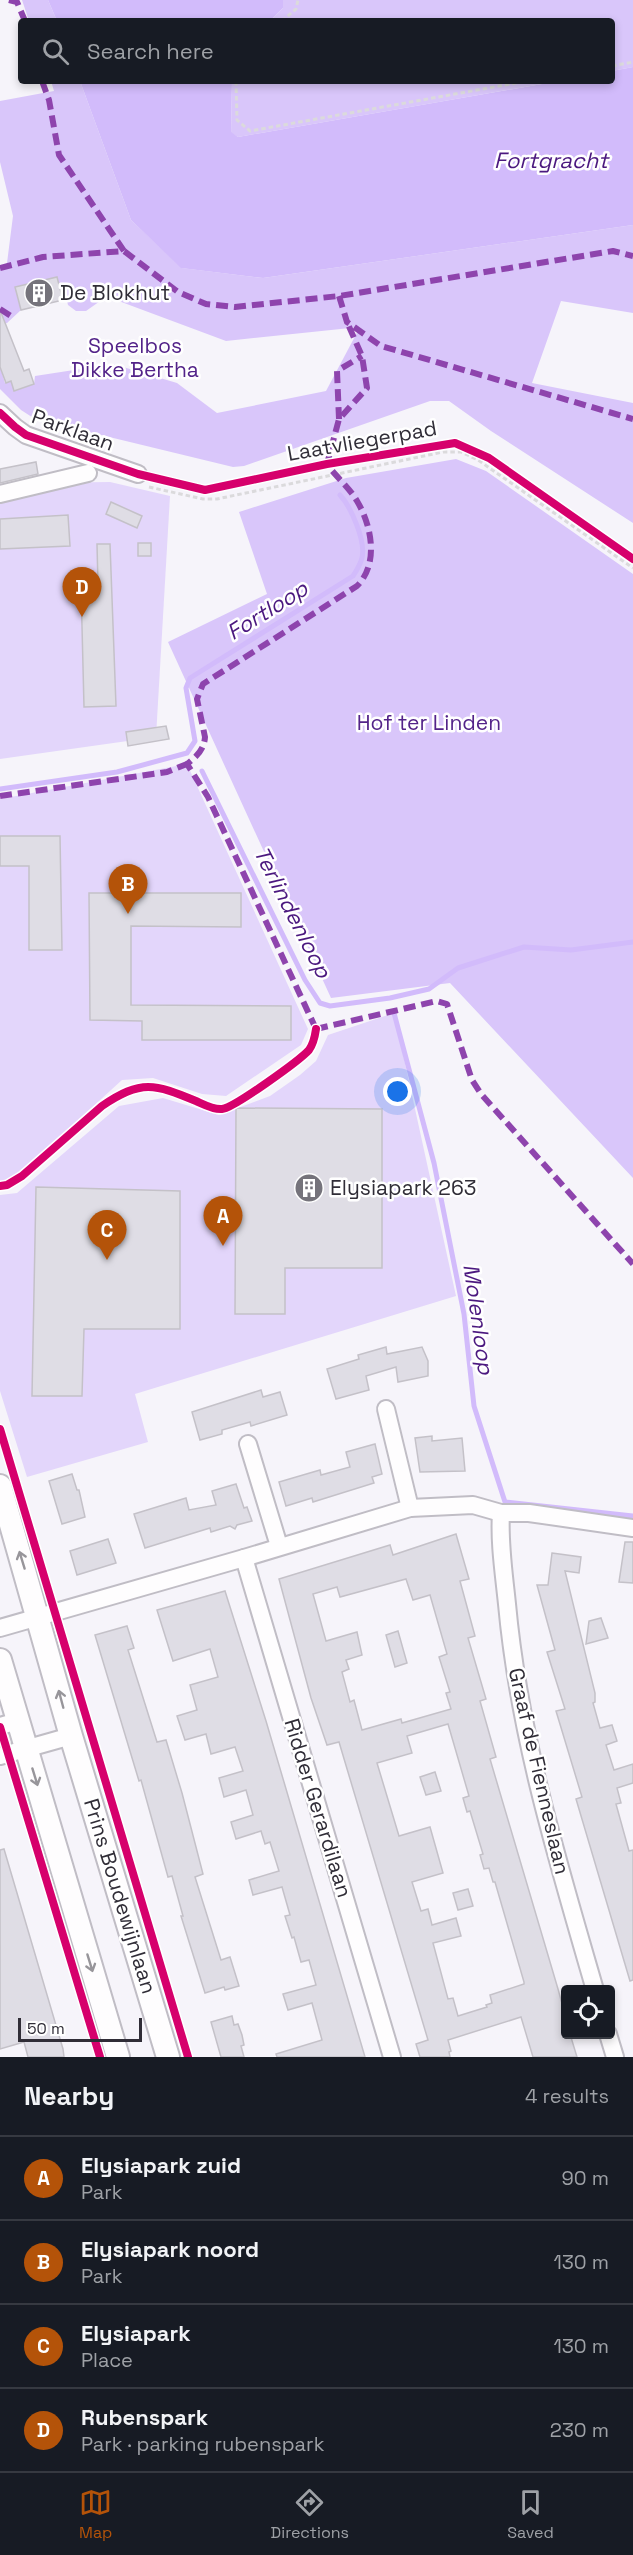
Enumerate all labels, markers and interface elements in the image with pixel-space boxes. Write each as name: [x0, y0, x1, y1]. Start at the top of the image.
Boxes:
search box: [18, 18, 615, 84]
icon: search: [39, 35, 72, 68]
text: Search here: [87, 37, 214, 65]
water label: Fortgracht: [494, 146, 610, 174]
building icon: De Blokhut: [23, 277, 55, 309]
place label: De Blokhut: [60, 279, 170, 306]
park label: Speelbos Dikke Bertha: [71, 332, 199, 383]
street label: Parklaan: [28, 402, 118, 457]
street label: Laatvliegerpad: [285, 414, 439, 467]
pin: D: [62, 568, 101, 617]
water label: Fortloop: [221, 574, 313, 646]
park label: Hof ter Linden: [357, 709, 501, 736]
water label: Terlindenloop: [248, 842, 338, 983]
pin: B: [108, 864, 148, 914]
your location: [383, 1077, 412, 1106]
building icon: Elysiapark 263: [293, 1172, 325, 1204]
place label: Elysiapark 263: [330, 1174, 477, 1201]
pin: A: [204, 1196, 242, 1246]
pin: C: [88, 1210, 126, 1260]
water label: Molenloop: [457, 1262, 501, 1377]
one-way arrow: [16, 1550, 27, 1569]
street label: Graaf de Fienneslaan: [503, 1665, 576, 1877]
one-way arrow: [55, 1690, 67, 1709]
street label: Ridder Gerardilaan: [278, 1715, 359, 1900]
one-way arrow: [30, 1767, 41, 1786]
street label: Prins Boudewijnlaan: [78, 1795, 163, 1997]
one-way arrow: [85, 1954, 96, 1973]
map controls: [561, 1985, 615, 2039]
button: locate: [561, 1985, 615, 2039]
scale bar: [18, 2015, 142, 2042]
text: 50 m: [27, 2018, 65, 2039]
text: Nearby: [24, 2079, 114, 2113]
text: 4 results: [525, 2083, 609, 2109]
text: Elysiapark zuid: [81, 2151, 241, 2179]
text: A: [37, 2165, 50, 2191]
text: 90 m: [562, 2165, 609, 2191]
text: Park: [81, 2179, 123, 2205]
text: Elysiapark noord: [81, 2235, 259, 2263]
text: B: [37, 2249, 50, 2275]
text: 130 m: [553, 2249, 609, 2275]
text: Park: [81, 2263, 123, 2289]
text: Elysiapark: [81, 2319, 191, 2347]
text: C: [37, 2333, 50, 2359]
text: 130 m: [553, 2333, 609, 2359]
text: Place: [81, 2347, 133, 2373]
text: Rubenspark: [81, 2403, 208, 2431]
text: D: [37, 2417, 50, 2443]
text: 230 m: [550, 2417, 609, 2443]
text: Park · parking rubenspark: [81, 2431, 324, 2457]
tab: Map: [79, 2486, 112, 2543]
tab: Directions: [271, 2486, 349, 2543]
tab: Saved: [507, 2486, 554, 2543]

